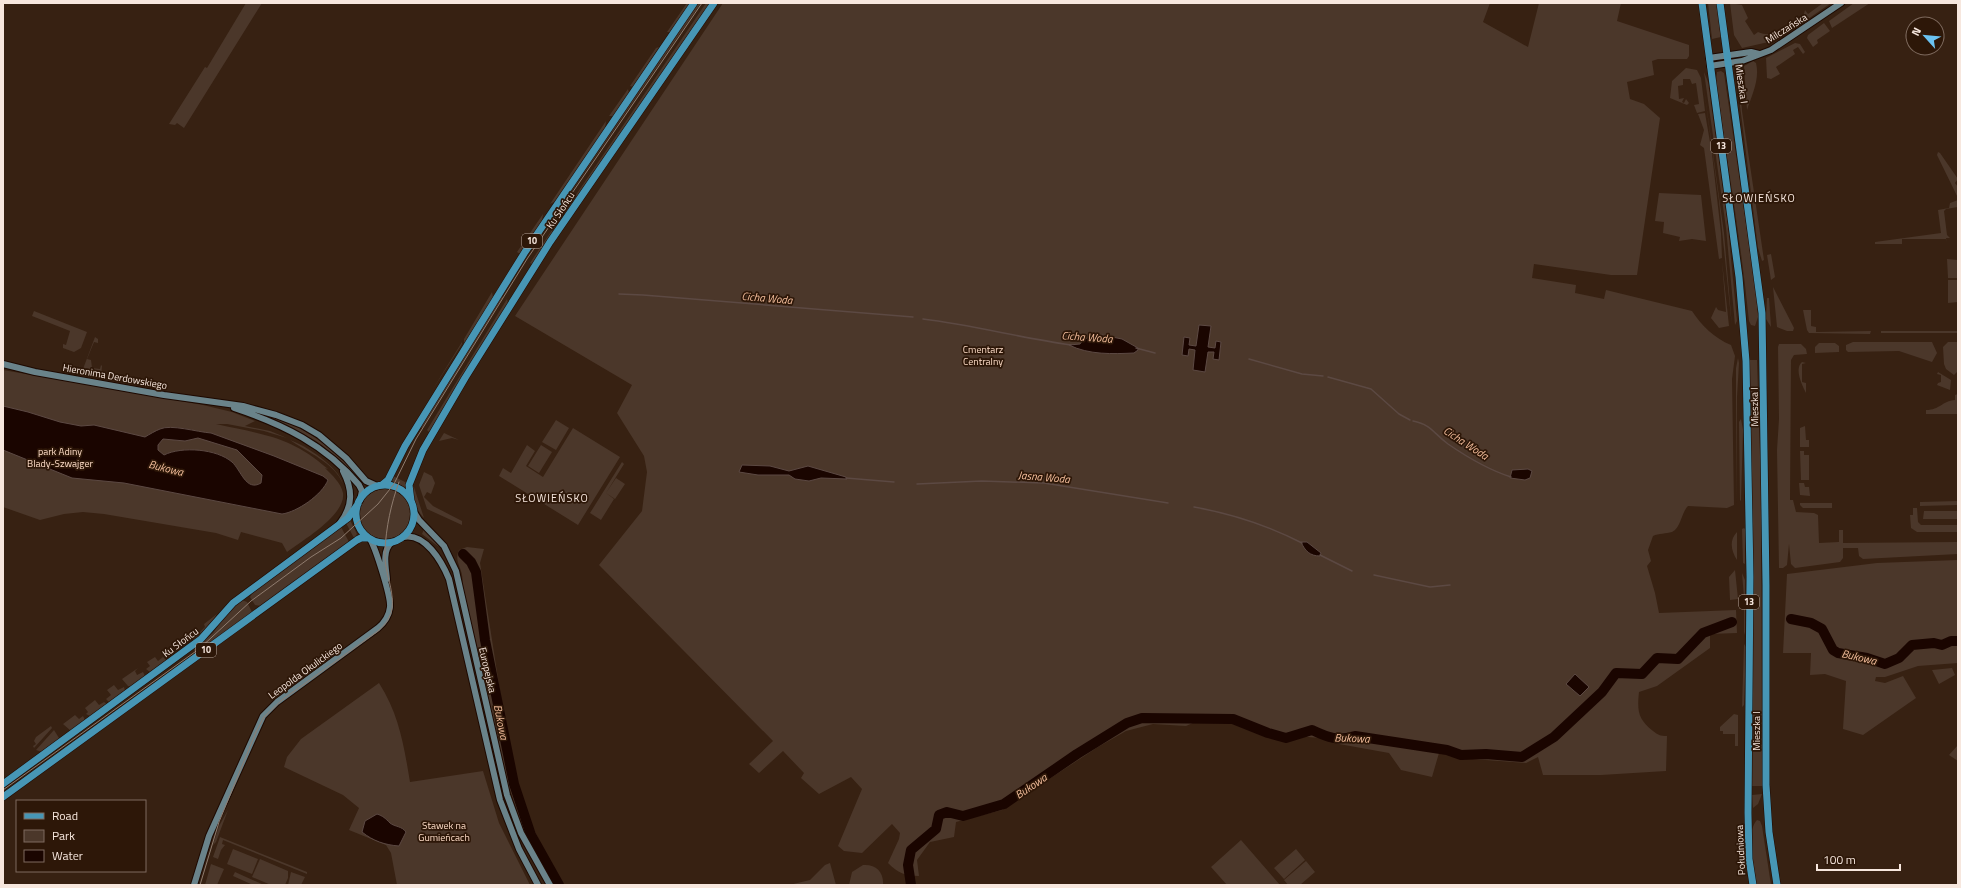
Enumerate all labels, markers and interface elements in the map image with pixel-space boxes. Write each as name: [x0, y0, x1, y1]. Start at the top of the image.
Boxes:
street label: Milczańska: [1763, 10, 1810, 47]
north arrow: [1905, 16, 1945, 56]
text: N: [1907, 24, 1925, 38]
street label: Mieszka I: [1731, 64, 1752, 105]
road number: 13: [1711, 139, 1731, 153]
street label: Ku Słońcu: [542, 189, 578, 232]
district label: SŁOWIEŃSKO: [1722, 190, 1796, 206]
road number: 10: [522, 234, 542, 248]
water label: Cicha Woda: [741, 288, 794, 308]
water label: Cicha Woda: [1061, 327, 1113, 347]
park label: Cmentarz Centralny: [963, 342, 1004, 369]
street label: Hieronima Derdowskiego: [62, 360, 168, 393]
street label: Mieszka I: [1747, 387, 1762, 427]
water label: Cicha Woda: [1440, 422, 1492, 464]
park label: park Adiny Blady-Szwajger: [27, 444, 94, 471]
water label: Bukowa: [147, 456, 186, 480]
water label: Jasna Woda: [1018, 467, 1071, 487]
district label: SŁOWIEŃSKO: [515, 490, 589, 506]
road number: 13: [1739, 595, 1759, 609]
street label: Ku Słońcu: [159, 624, 202, 661]
street label: Leopolda Okulickiego: [265, 638, 345, 702]
road number: 10: [196, 643, 216, 657]
water label: Bukowa: [1840, 645, 1879, 669]
street label: Europejska: [475, 646, 500, 694]
water label: Bukowa: [490, 703, 512, 741]
street label: Mieszka I: [1749, 711, 1764, 751]
water label: Bukowa: [1334, 729, 1370, 747]
water label: Bukowa: [1012, 769, 1051, 803]
legend: [16, 800, 146, 872]
text: Road: [52, 806, 78, 825]
park label: Stawek na Gumieńcach: [418, 818, 470, 845]
street label: Południowa: [1732, 824, 1749, 875]
text: Park: [52, 826, 75, 845]
text: Water: [52, 846, 83, 865]
scale bar: [1817, 846, 1900, 872]
text: 100 m: [1823, 850, 1856, 869]

